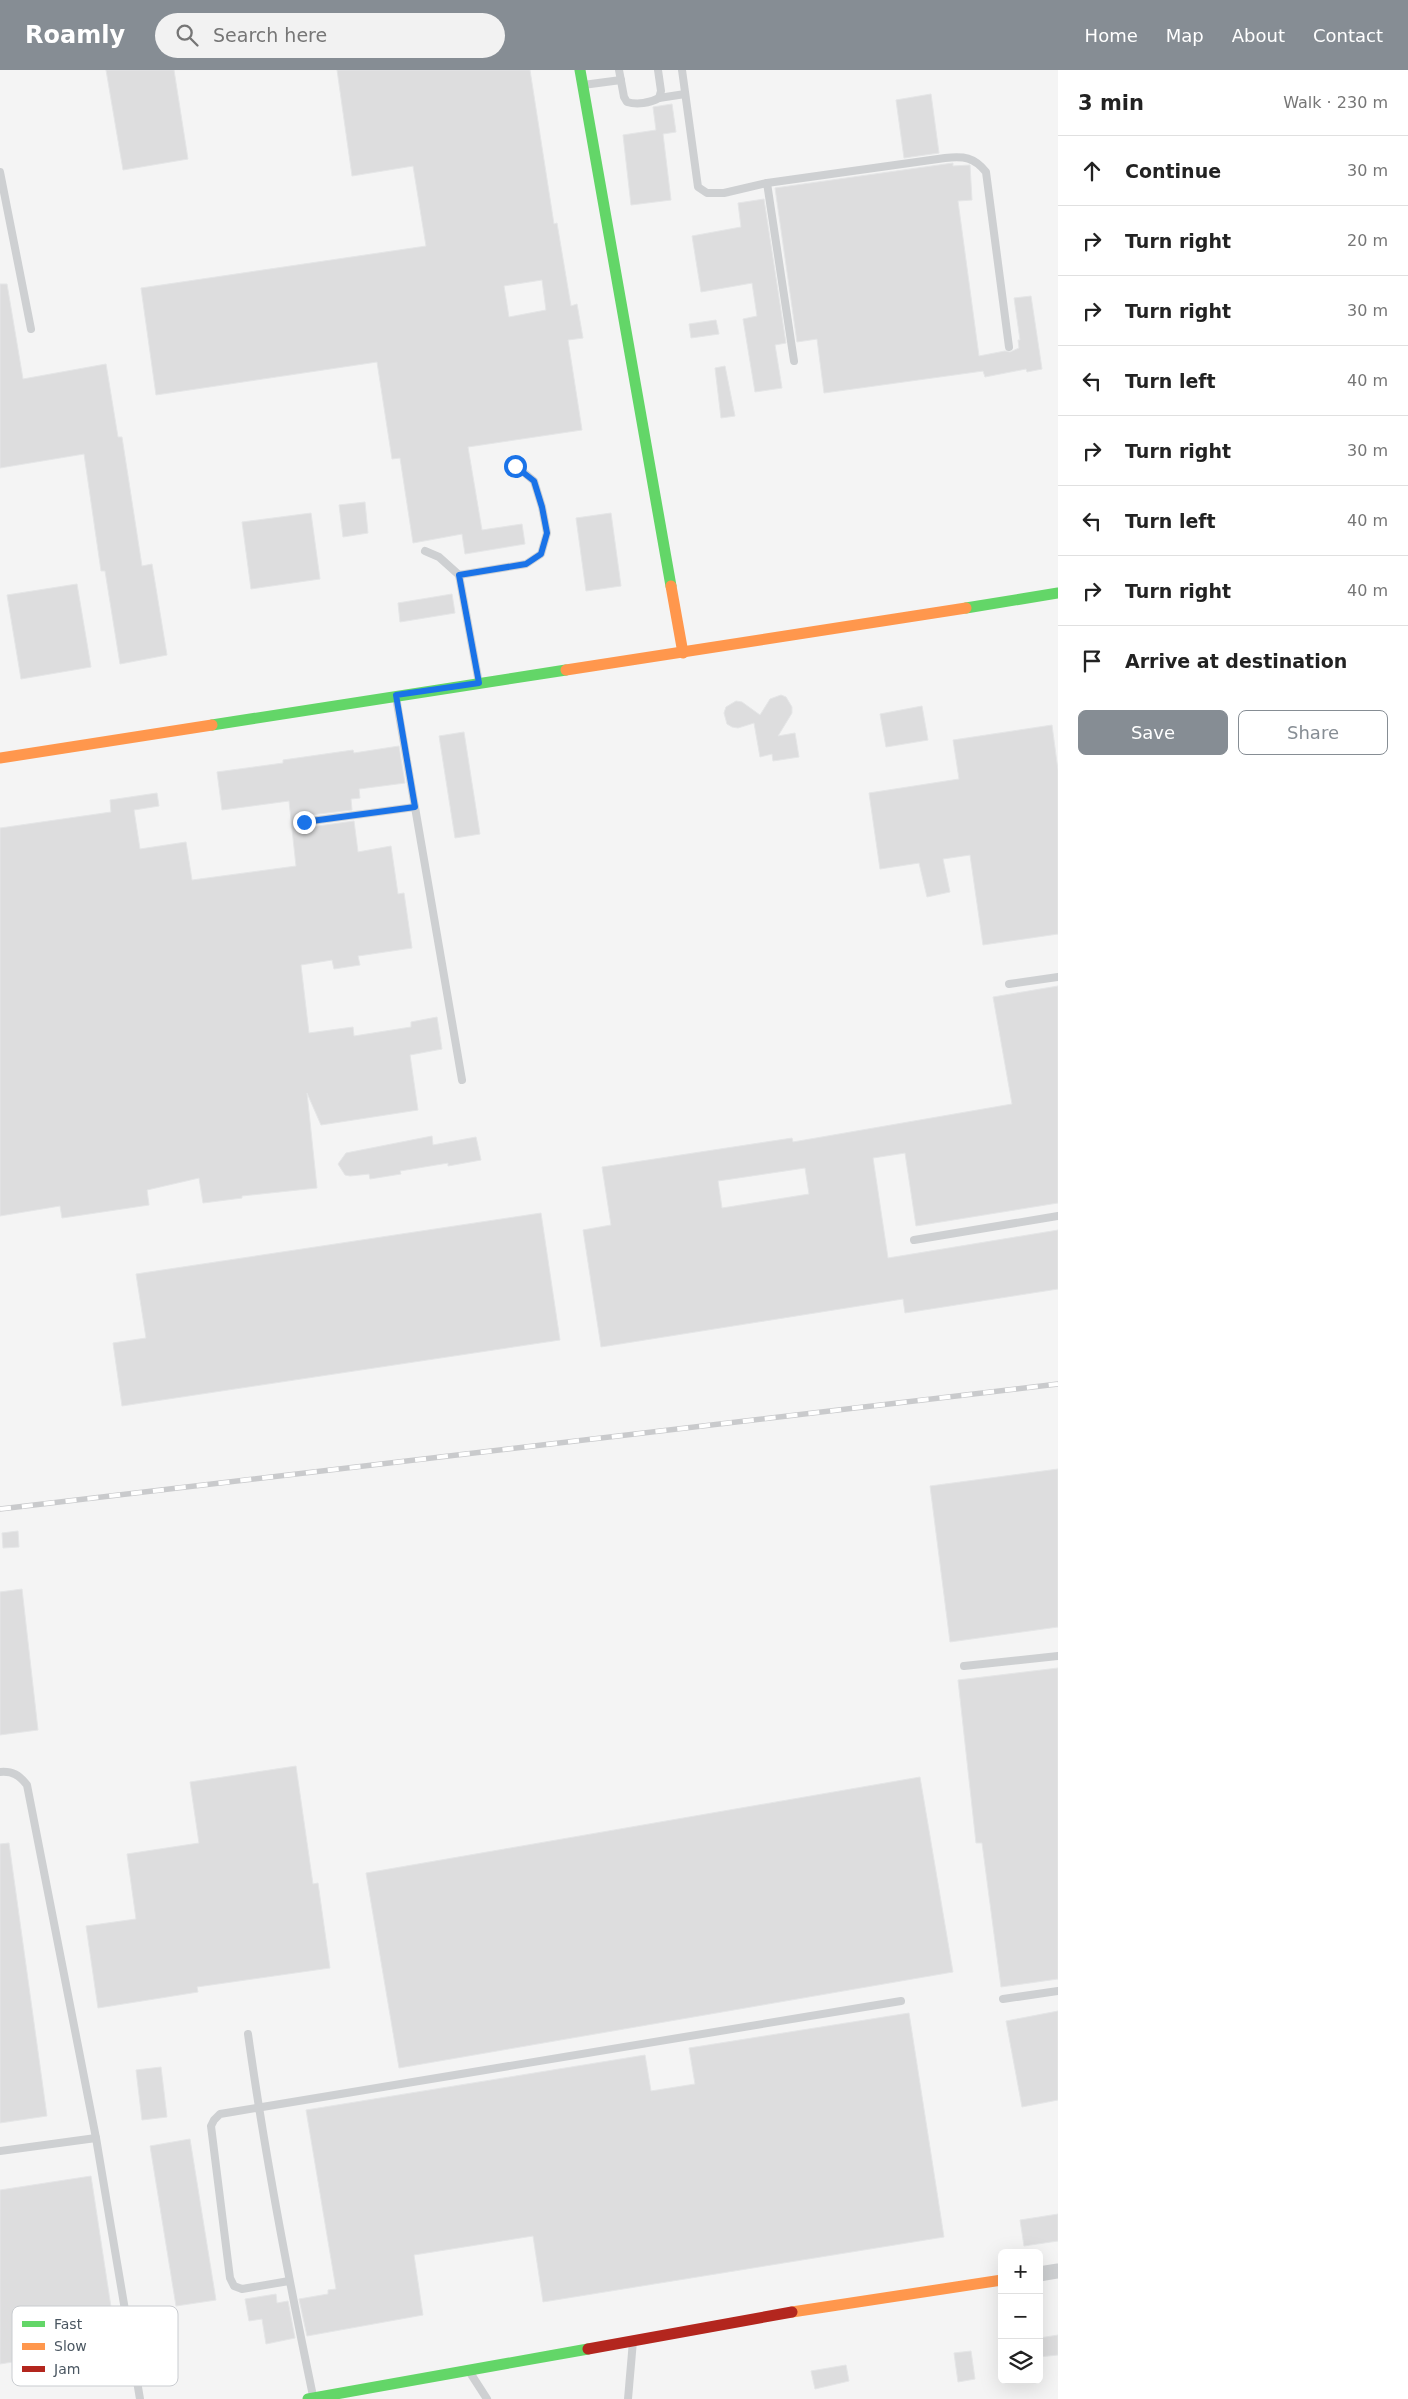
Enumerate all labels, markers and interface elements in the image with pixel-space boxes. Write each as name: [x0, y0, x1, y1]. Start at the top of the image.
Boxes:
search box: [155, 13, 505, 58]
text: Roamly: [25, 21, 125, 49]
icon: search: [173, 21, 201, 49]
text: Search here: [213, 24, 327, 46]
text: Home: [1085, 25, 1138, 46]
text: Map: [1166, 25, 1204, 46]
text: About: [1232, 25, 1285, 46]
text: Contact: [1313, 25, 1383, 46]
text: 3 min: [1078, 91, 1144, 115]
text: Walk · 230 m: [1283, 93, 1388, 112]
icon: ahead: [1078, 157, 1106, 185]
text: Continue: [1125, 160, 1221, 182]
text: 30 m: [1347, 161, 1388, 180]
icon: right: [1078, 227, 1106, 255]
text: Turn right: [1125, 230, 1231, 252]
text: 20 m: [1347, 231, 1388, 250]
icon: right: [1078, 297, 1106, 325]
text: Turn right: [1125, 300, 1231, 322]
text: 30 m: [1347, 301, 1388, 320]
icon: left: [1078, 367, 1106, 395]
text: Turn left: [1125, 370, 1216, 392]
text: 40 m: [1347, 371, 1388, 390]
icon: right: [1078, 437, 1106, 465]
text: Turn right: [1125, 440, 1231, 462]
text: 30 m: [1347, 441, 1388, 460]
route start: [504, 455, 527, 478]
icon: left: [1078, 507, 1106, 535]
text: Turn left: [1125, 510, 1216, 532]
text: 40 m: [1347, 511, 1388, 530]
icon: right: [1078, 577, 1106, 605]
text: Turn right: [1125, 580, 1231, 602]
text: 40 m: [1347, 581, 1388, 600]
icon: arrive: [1078, 647, 1106, 675]
text: Arrive at destination: [1125, 650, 1347, 672]
button: Save: [1078, 710, 1228, 755]
button: Share: [1238, 710, 1388, 755]
route end: [293, 811, 316, 834]
map controls: [998, 2249, 1043, 2384]
button: +: [998, 2249, 1043, 2294]
button: −: [998, 2294, 1043, 2339]
legend: [12, 2306, 178, 2386]
text: Fast: [54, 2316, 83, 2332]
text: Slow: [54, 2338, 87, 2354]
button: layers: [998, 2339, 1043, 2384]
text: Jam: [53, 2361, 80, 2377]

